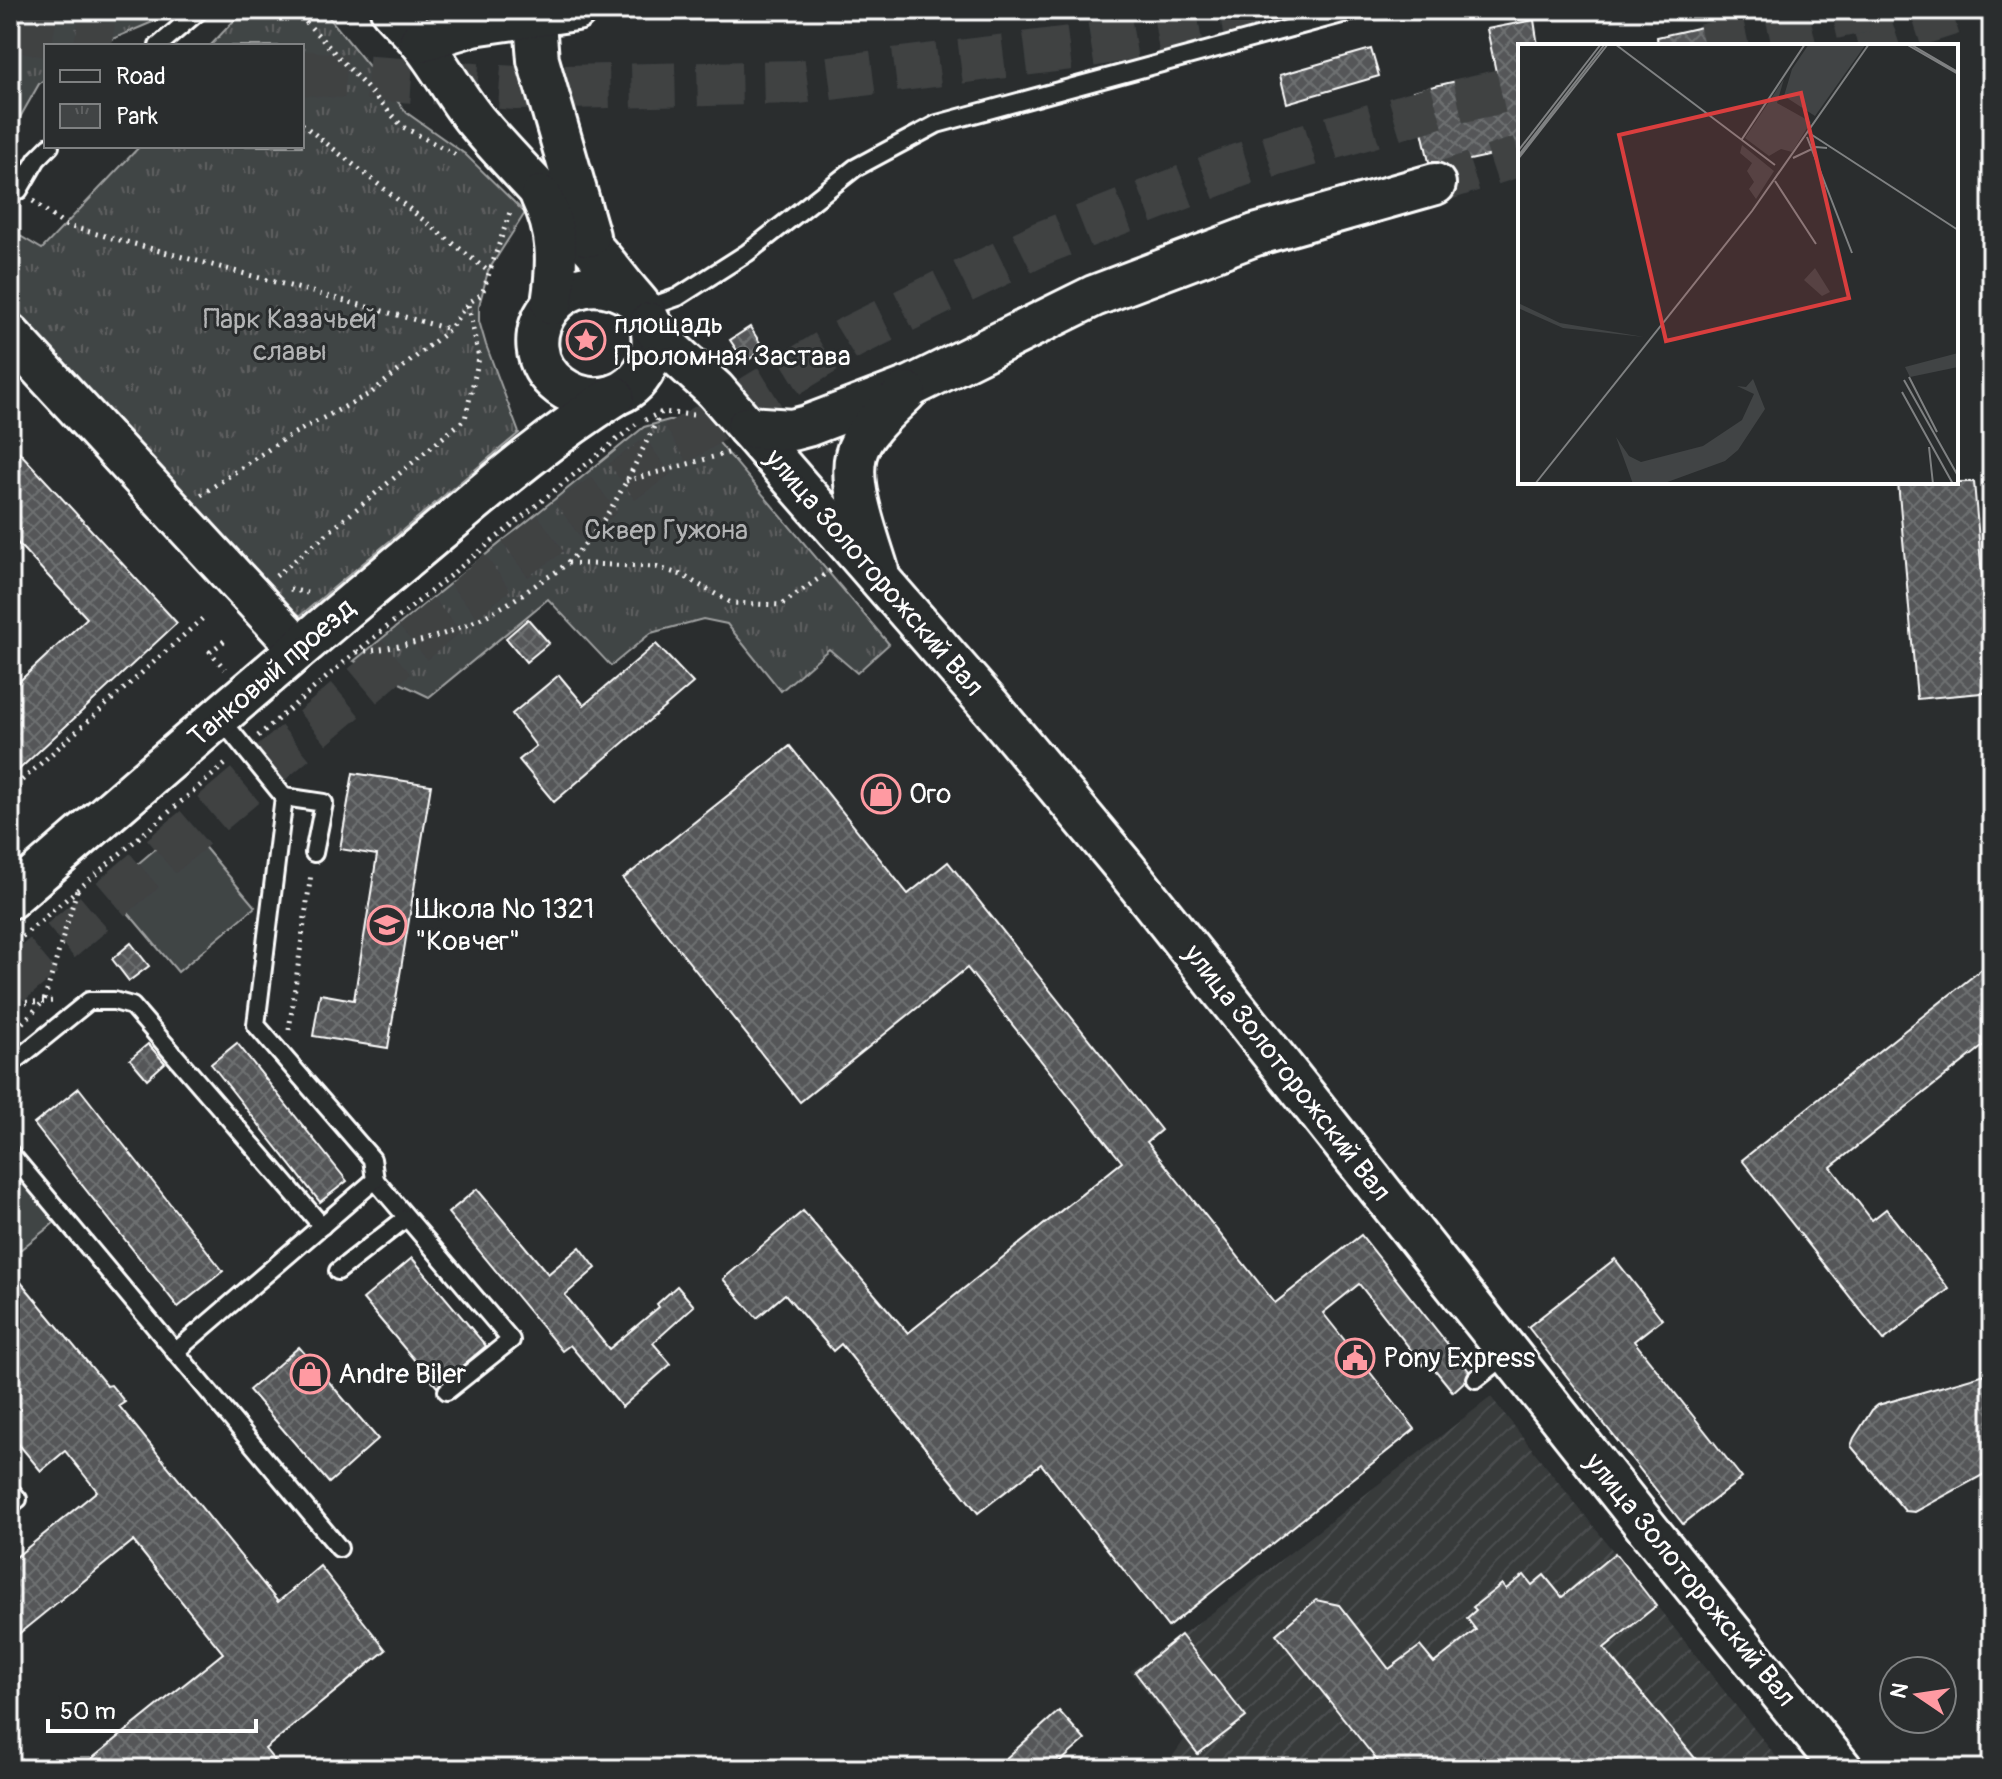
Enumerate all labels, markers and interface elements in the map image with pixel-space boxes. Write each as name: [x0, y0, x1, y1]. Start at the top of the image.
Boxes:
legend: [44, 44, 304, 148]
inset map: [1518, 44, 1958, 484]
text: Road: [116, 62, 166, 91]
text: Park: [116, 102, 158, 131]
park label: Парк Казачьей славы: [203, 302, 377, 369]
place label: площадь Проломная Застава: [614, 307, 851, 374]
place icon: площадь Проломная Застава: [565, 319, 607, 361]
street label: улица Золоторожский Вал: [756, 441, 991, 704]
park label: Сквер Гужона: [584, 513, 748, 548]
street label: Танковый проезд: [181, 591, 363, 755]
shop icon: Ого: [860, 773, 902, 815]
place label: Ого: [909, 777, 951, 812]
place label: Школа № 1321 "Ковчег": [415, 892, 594, 959]
school or university icon: Школа № 1321 "Ковчег": [366, 904, 408, 946]
street label: улица Золоторожский Вал: [1175, 937, 1398, 1209]
public building icon: Pony Express: [1334, 1337, 1376, 1379]
place label: Pony Express: [1383, 1341, 1536, 1376]
shop icon: Andre Biler: [289, 1353, 331, 1395]
place label: Andre Biler: [338, 1357, 466, 1392]
street label: улица Золоторожский Вал: [1576, 1445, 1803, 1714]
north arrow: [1878, 1655, 1958, 1735]
text: N: [1884, 1680, 1915, 1701]
scale bar: [48, 1683, 256, 1733]
text: 50 m: [60, 1697, 116, 1726]

